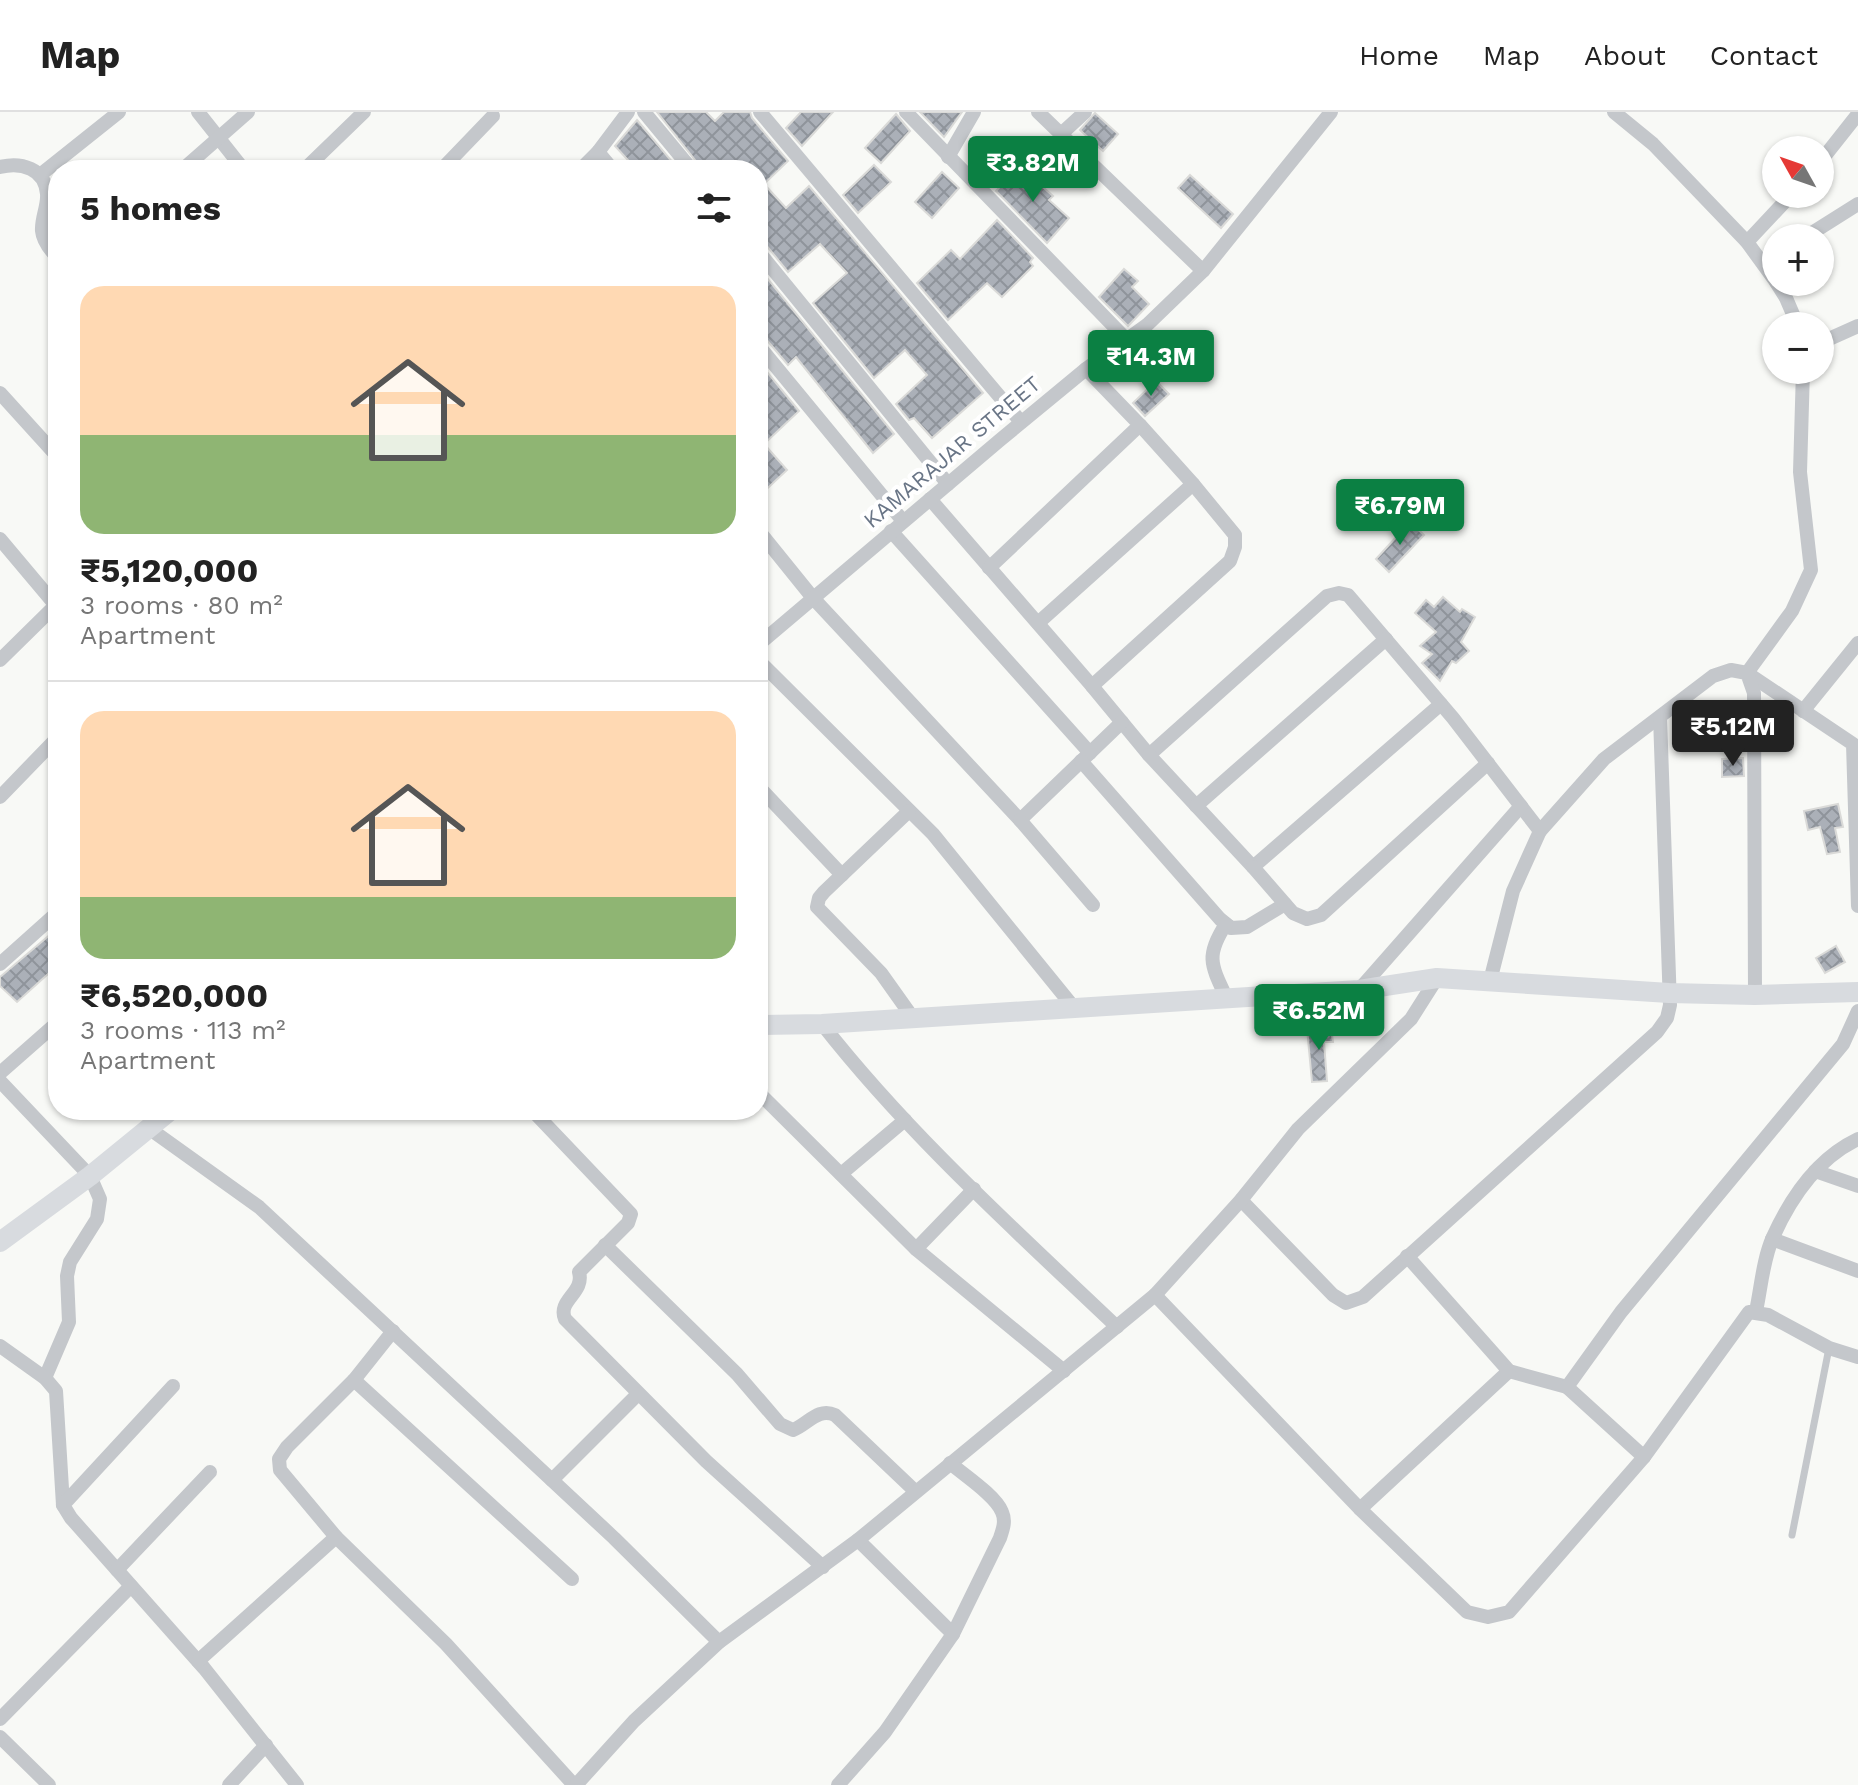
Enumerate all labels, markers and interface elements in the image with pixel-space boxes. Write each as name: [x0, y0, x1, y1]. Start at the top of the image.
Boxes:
text: Map: [40, 33, 120, 77]
text: Home: [1359, 39, 1439, 72]
text: Map: [1483, 39, 1540, 72]
text: About: [1584, 39, 1666, 72]
text: Contact: [1710, 39, 1818, 72]
pin: ₹3.82M: [968, 136, 1098, 204]
north arrow: [1762, 136, 1834, 208]
map controls: [1762, 136, 1834, 384]
text: ₹3.82M: [986, 147, 1080, 177]
icon: filters: [692, 186, 736, 230]
text: 5 homes: [80, 188, 221, 228]
button: +: [1762, 224, 1834, 296]
button: −: [1762, 312, 1834, 384]
pin: ₹14.3M: [1086, 330, 1216, 398]
icon: home: [336, 338, 480, 482]
text: ₹14.3M: [1106, 341, 1196, 371]
street label: KAMARAJAR STREET: [859, 371, 1045, 533]
pin: ₹6.79M: [1335, 479, 1465, 547]
text: ₹6.79M: [1354, 490, 1446, 520]
text: ₹5,120,000: [80, 550, 258, 590]
text: 3 rooms · 80 m²: [80, 590, 283, 620]
text: Apartment: [80, 620, 216, 650]
pin: ₹5.12M: [1668, 700, 1798, 768]
text: ₹5.12M: [1690, 711, 1776, 741]
icon: home: [336, 763, 480, 907]
text: ₹6,520,000: [80, 975, 268, 1015]
pin: ₹6.52M: [1254, 984, 1384, 1052]
text: ₹6.52M: [1272, 995, 1366, 1025]
text: 3 rooms · 113 m²: [80, 1015, 286, 1045]
text: Apartment: [80, 1045, 216, 1075]

